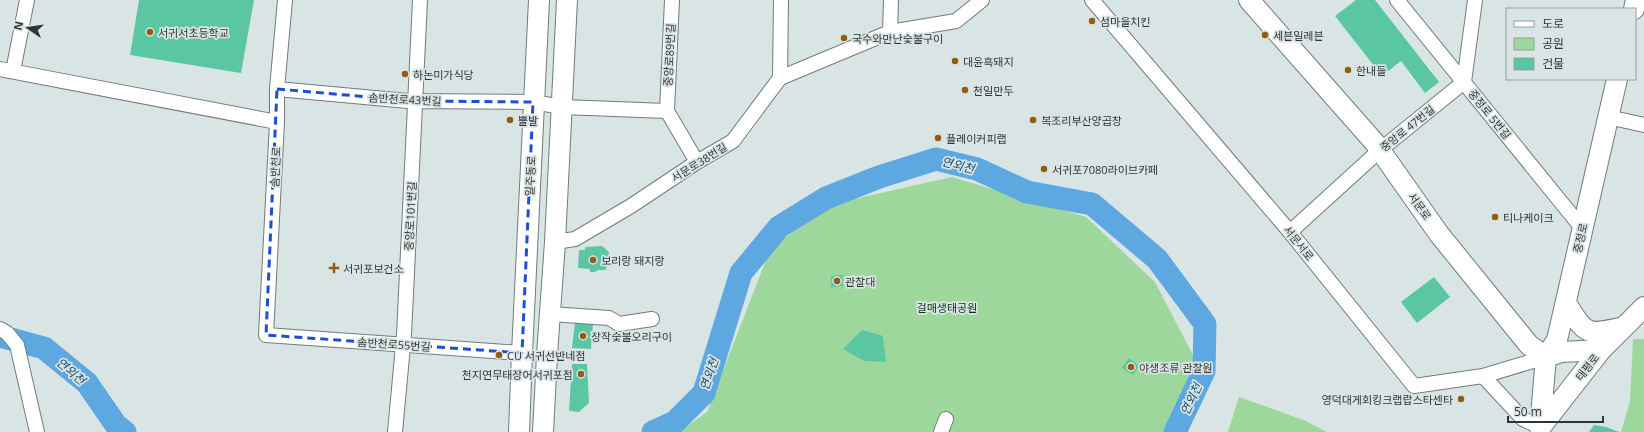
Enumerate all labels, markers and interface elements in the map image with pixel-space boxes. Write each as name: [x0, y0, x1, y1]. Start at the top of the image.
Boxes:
north arrow: [8, 8, 48, 48]
legend: [1506, 8, 1636, 80]
place label: 섬마을치킨: [1100, 14, 1151, 29]
text: 도로: [1542, 15, 1564, 32]
marker: 섬마을치킨: [1087, 16, 1097, 26]
text: N: [9, 20, 26, 32]
street label: 중앙로89번길: [660, 23, 678, 87]
place label: 서귀서초등학교: [158, 25, 229, 40]
marker: 서귀서초등학교: [145, 27, 155, 37]
place label: 세븐일레븐: [1273, 28, 1324, 43]
marker: 세븐일레븐: [1260, 30, 1270, 40]
place label: 국수와만난숯불구이: [852, 31, 943, 46]
marker: 국수와만난숯불구이: [839, 33, 849, 43]
text: 공원: [1542, 35, 1564, 52]
place label: 대윤흑돼지: [963, 54, 1014, 69]
text: 건물: [1542, 55, 1564, 72]
marker: 대윤흑돼지: [950, 56, 960, 66]
place label: 한내들: [1356, 63, 1386, 78]
marker: 한내들: [1343, 65, 1353, 75]
place label: 하논미가식당: [413, 67, 474, 82]
marker: 하논미가식당: [400, 69, 410, 79]
place label: 천일만두: [973, 83, 1013, 98]
marker: 천일만두: [960, 85, 970, 95]
street label: 중정로 5번길: [1465, 86, 1515, 142]
street label: 솜반천로43번길: [368, 90, 442, 108]
street label: 중앙로 47번길: [1377, 101, 1437, 155]
place label: 뿔발: [518, 113, 538, 128]
place label: 복조리부산양곱창: [1041, 113, 1122, 128]
marker: 뿔발: [505, 115, 515, 125]
marker: 복조리부산양곱창: [1028, 115, 1038, 125]
place label: 플레이커피랩: [946, 131, 1007, 146]
marker: 플레이커피랩: [933, 133, 943, 143]
street label: 서문로38번길: [668, 139, 730, 185]
street label: 솜반천로: [266, 146, 284, 188]
water label: 연외천: [940, 153, 978, 178]
street label: 일주동로: [521, 155, 539, 197]
place label: 서귀포7080라이브카페: [1052, 162, 1158, 177]
marker: 서귀포7080라이브카페: [1039, 164, 1049, 174]
street label: 중앙로101번길: [401, 181, 419, 251]
street label: 서문로: [1405, 189, 1435, 223]
place label: 티나케이크: [1503, 210, 1554, 225]
marker: 티나케이크: [1490, 212, 1500, 222]
street label: 중정로: [1569, 222, 1591, 254]
street label: 서문서로: [1280, 223, 1318, 263]
place label: 보리랑 돼지랑: [601, 253, 665, 268]
marker: 보리랑 돼지랑: [588, 255, 598, 265]
place label: 서귀포보건소: [343, 261, 404, 276]
marker: 서귀포보건소: [328, 262, 340, 274]
place label: 관찰대: [845, 274, 875, 289]
marker: 관찰대: [832, 276, 842, 286]
park label: 걸매생태공원: [917, 300, 977, 315]
place label: 장작숯불오리구이: [591, 329, 672, 344]
marker: 장작숯불오리구이: [578, 331, 588, 341]
street label: 솜반천로55번길: [357, 334, 431, 354]
place label: CU 서귀선반네점: [507, 348, 586, 363]
marker: CU 서귀선반네점: [494, 350, 504, 360]
street label: 태평로: [1572, 350, 1602, 384]
water label: 연외천: [53, 354, 91, 390]
water label: 연외천: [696, 354, 723, 392]
place label: 야생조류 관찰원: [1139, 360, 1213, 375]
marker: 야생조류 관찰원: [1126, 362, 1136, 372]
place label: 천지연무태장어서귀포점: [462, 367, 573, 382]
marker: 천지연무태장어서귀포점: [576, 369, 586, 379]
water label: 연외천: [1176, 379, 1207, 418]
place label: 영덕대게회킹크랩랍스타센타: [1321, 392, 1453, 407]
marker: 영덕대게회킹크랩랍스타센타: [1456, 394, 1466, 404]
scale bar: [1508, 398, 1603, 424]
text: 50 m: [1514, 403, 1542, 420]

